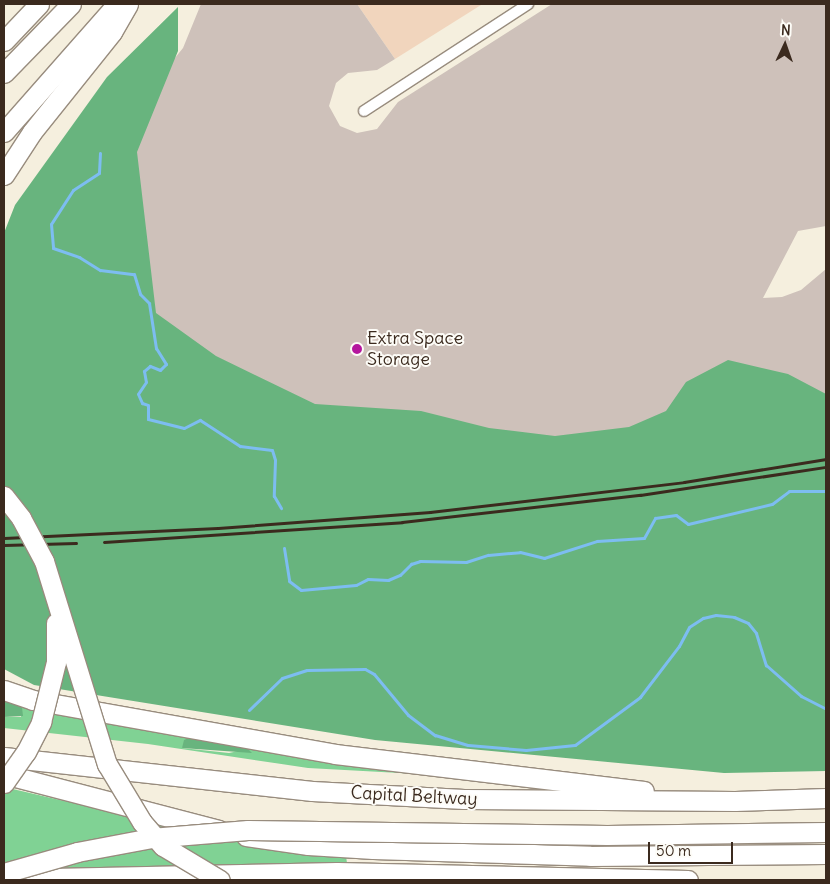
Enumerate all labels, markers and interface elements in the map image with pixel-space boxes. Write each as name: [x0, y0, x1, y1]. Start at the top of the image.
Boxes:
north arrow: [760, 20, 810, 70]
text: N: [780, 21, 791, 39]
place label: Extra Space Storage: [367, 328, 463, 370]
marker: Extra Space Storage: [351, 343, 363, 355]
street label: Capital Beltway: [350, 782, 478, 810]
scale bar: [650, 832, 735, 864]
text: 50 m: [656, 841, 691, 860]

